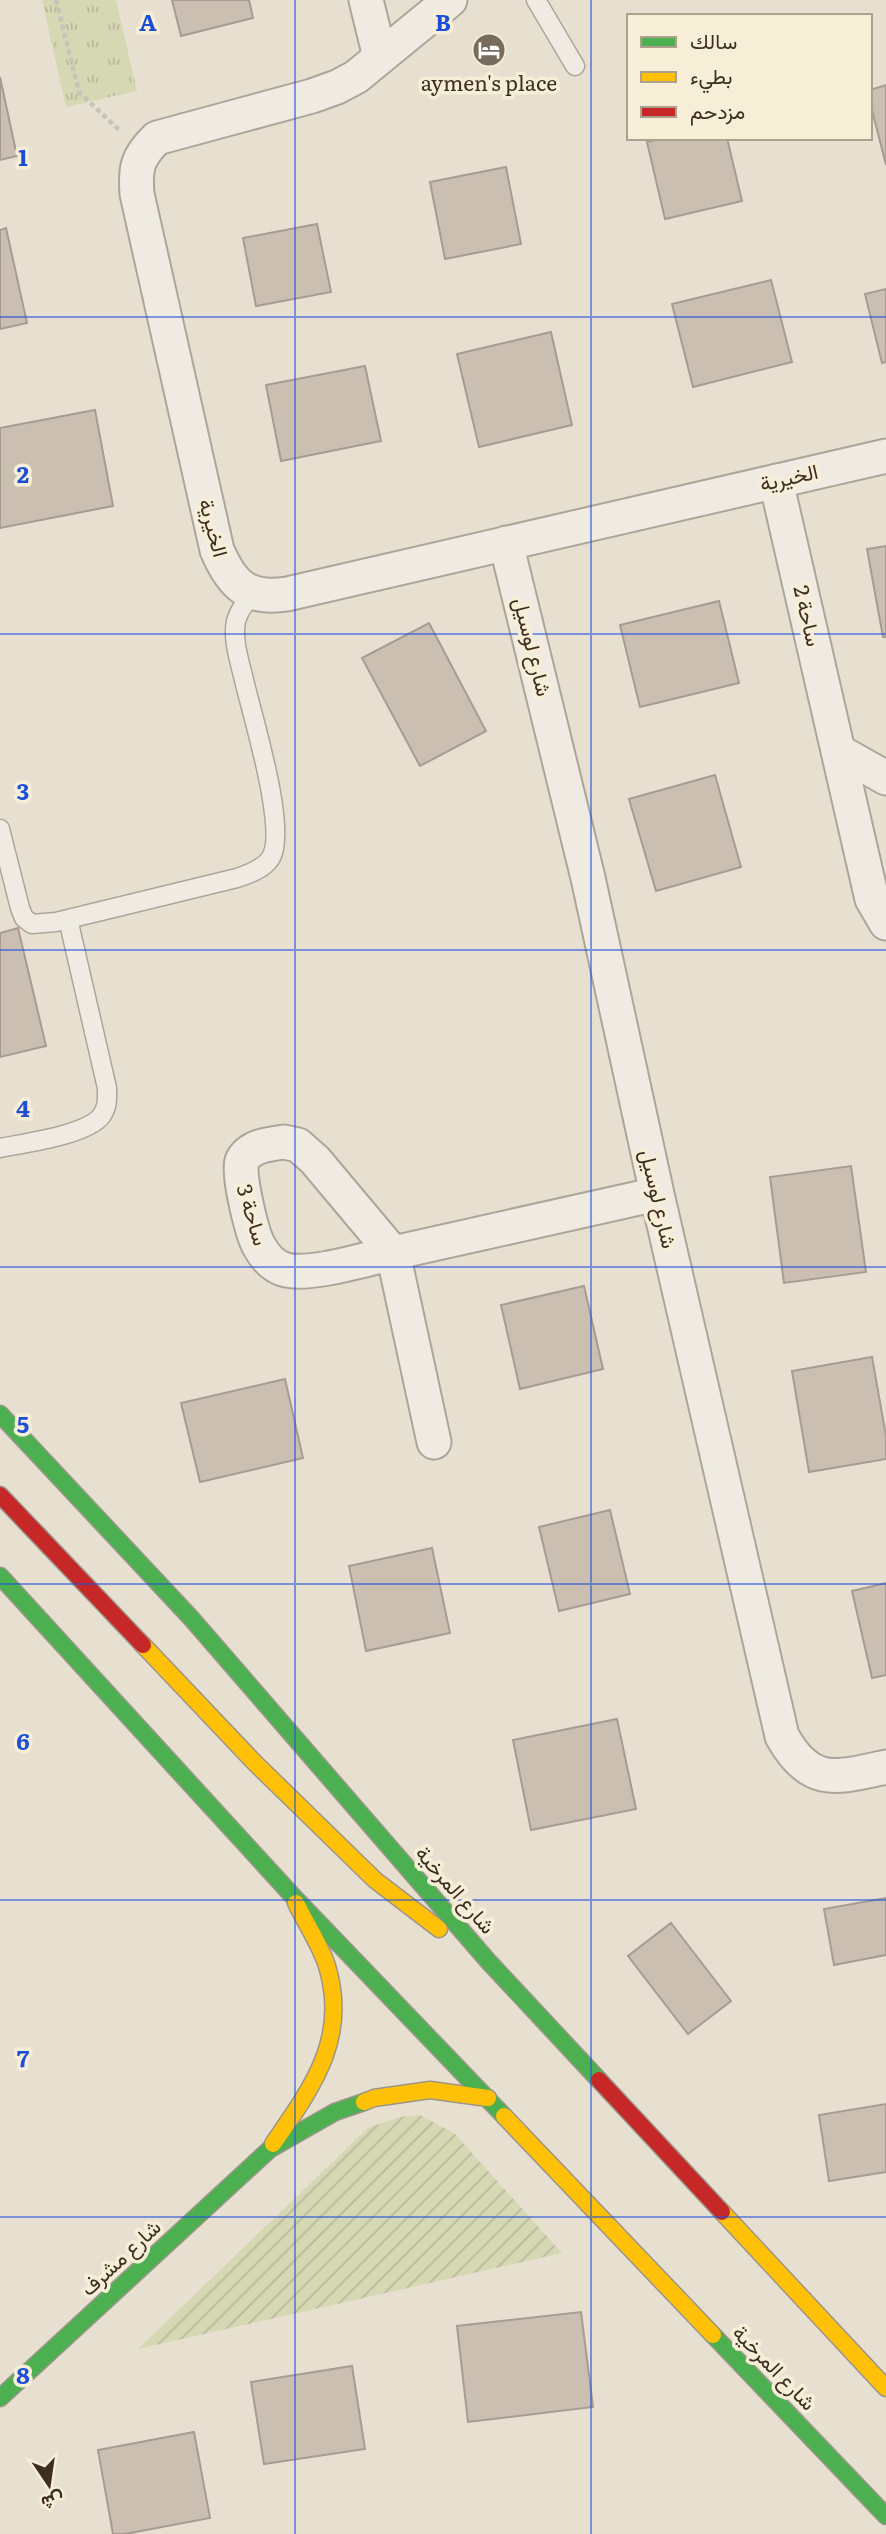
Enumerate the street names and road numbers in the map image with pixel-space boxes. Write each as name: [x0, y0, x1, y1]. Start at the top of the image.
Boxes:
street label: الخيرية: [756, 454, 821, 497]
street label: الخيرية: [193, 495, 238, 560]
street label: ساحة 2: [787, 582, 831, 649]
street label: شارع لوسيل: [506, 594, 562, 699]
street label: شارع لوسيل: [633, 1146, 687, 1251]
street label: ساحة 3: [230, 1180, 278, 1249]
street label: شارع المرخية: [409, 1837, 504, 1940]
street label: شارع مشرف: [72, 2211, 167, 2302]
street label: شارع المرخية: [726, 2316, 825, 2417]

